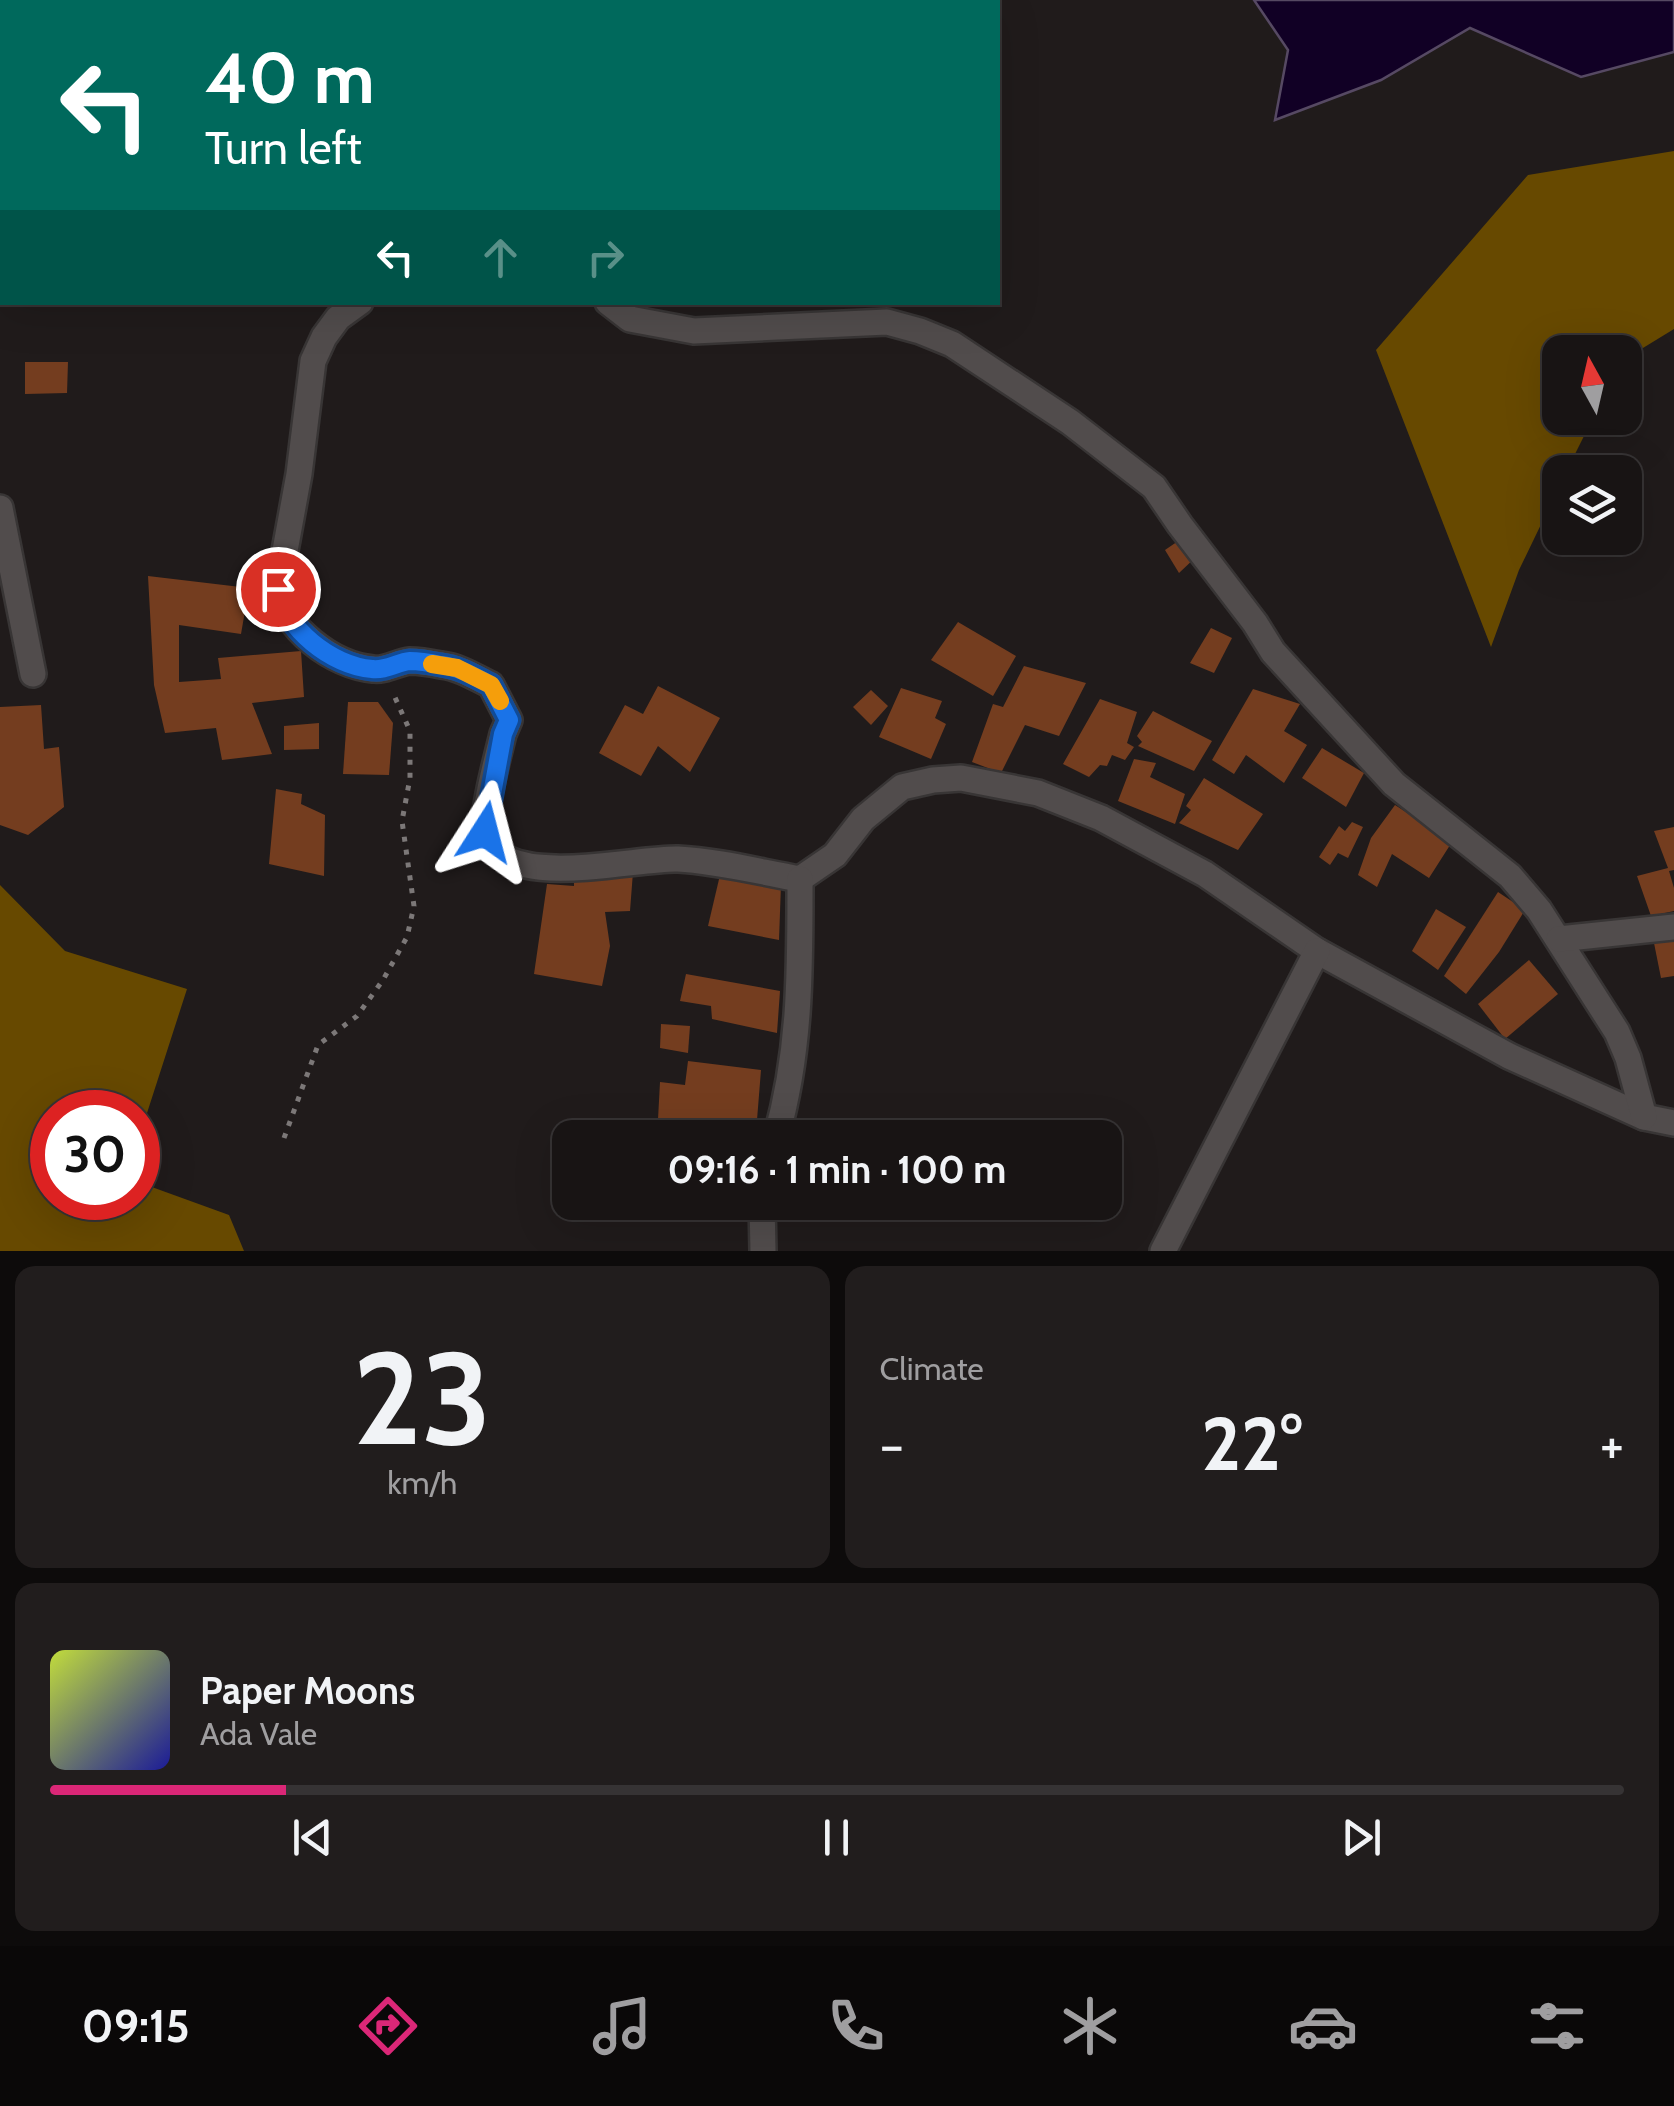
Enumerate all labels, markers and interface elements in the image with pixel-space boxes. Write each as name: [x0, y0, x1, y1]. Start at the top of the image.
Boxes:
text: 40 m: [205, 35, 374, 121]
icon: left: [40, 40, 170, 170]
text: Turn left: [205, 121, 362, 175]
icon: left: [368, 230, 423, 285]
icon: ahead: [473, 230, 528, 285]
icon: right: [578, 230, 633, 285]
north arrow: [1542, 335, 1642, 435]
map controls: [1542, 335, 1642, 555]
button: layers: [1542, 455, 1642, 555]
pin: [236, 547, 321, 632]
icon: arrive: [251, 562, 306, 617]
position arrow: [433, 780, 537, 884]
speed limit sign: 30: [30, 1090, 160, 1220]
text: 09:16 · 1 min · 100 m: [668, 1146, 1006, 1193]
text: 23: [353, 1319, 492, 1477]
text: Climate: [880, 1349, 984, 1388]
text: 22°: [1201, 1398, 1302, 1489]
text: −: [880, 1411, 904, 1478]
text: +: [1600, 1411, 1624, 1478]
text: km/h: [387, 1463, 457, 1502]
text: Paper Moons: [200, 1667, 415, 1714]
text: Ada Vale: [200, 1714, 317, 1753]
icon: previous: [285, 1810, 340, 1865]
icon: pause: [809, 1810, 864, 1865]
icon: next: [1334, 1810, 1389, 1865]
icon: directions: [353, 1991, 423, 2061]
icon: music: [587, 1991, 657, 2061]
icon: phone: [821, 1991, 891, 2061]
icon: climate: [1055, 1991, 1125, 2061]
icon: car: [1288, 1991, 1358, 2061]
icon: filters: [1522, 1991, 1592, 2061]
text: 09:15: [82, 1999, 190, 2053]

